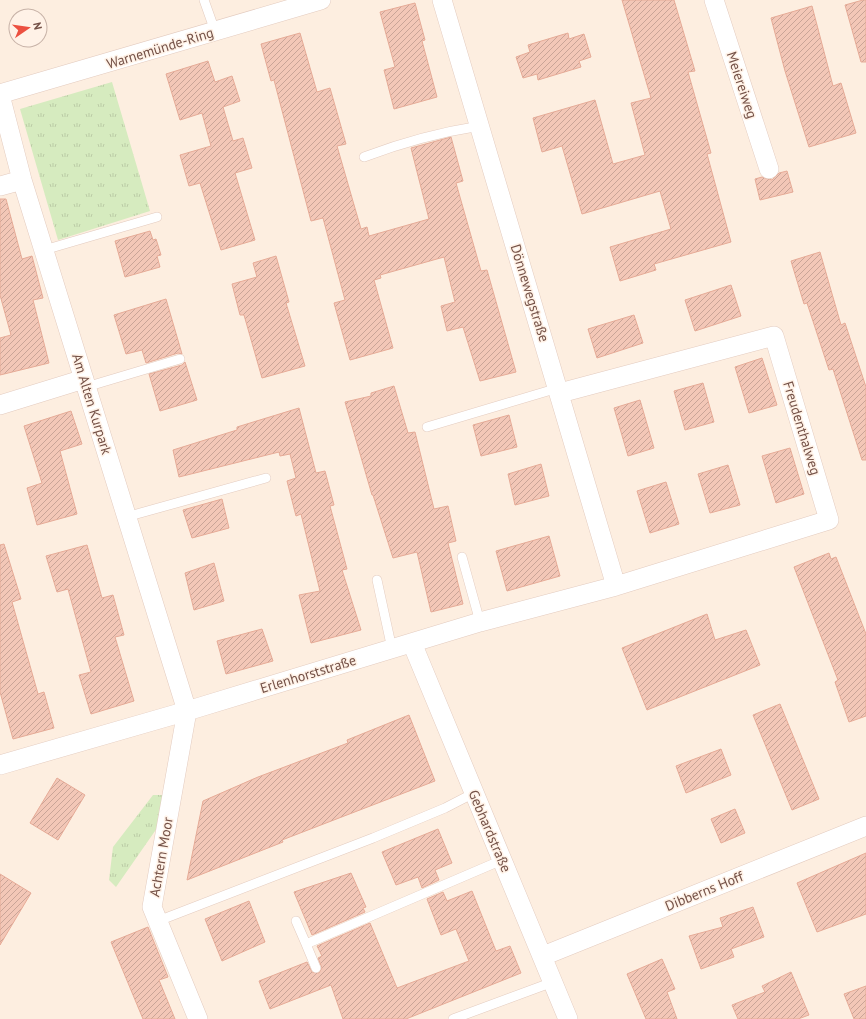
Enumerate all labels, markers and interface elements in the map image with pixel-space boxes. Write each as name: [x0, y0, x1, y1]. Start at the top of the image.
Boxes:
north arrow: [8, 8, 48, 48]
text: N: [30, 21, 45, 31]
street label: Warnemünde-Ring: [104, 23, 216, 73]
street label: Meiereiweg: [723, 49, 761, 121]
street label: Dönnewegstraße: [507, 242, 553, 344]
street label: Am Alten Kurpark: [68, 351, 116, 457]
street label: Freudenthalweg: [779, 379, 825, 477]
street label: Erlenhorststraße: [258, 651, 358, 697]
street label: Gebhardstraße: [465, 787, 515, 875]
street label: Achtern Moor: [145, 815, 177, 898]
street label: Dibberns Hoff: [662, 867, 746, 915]

